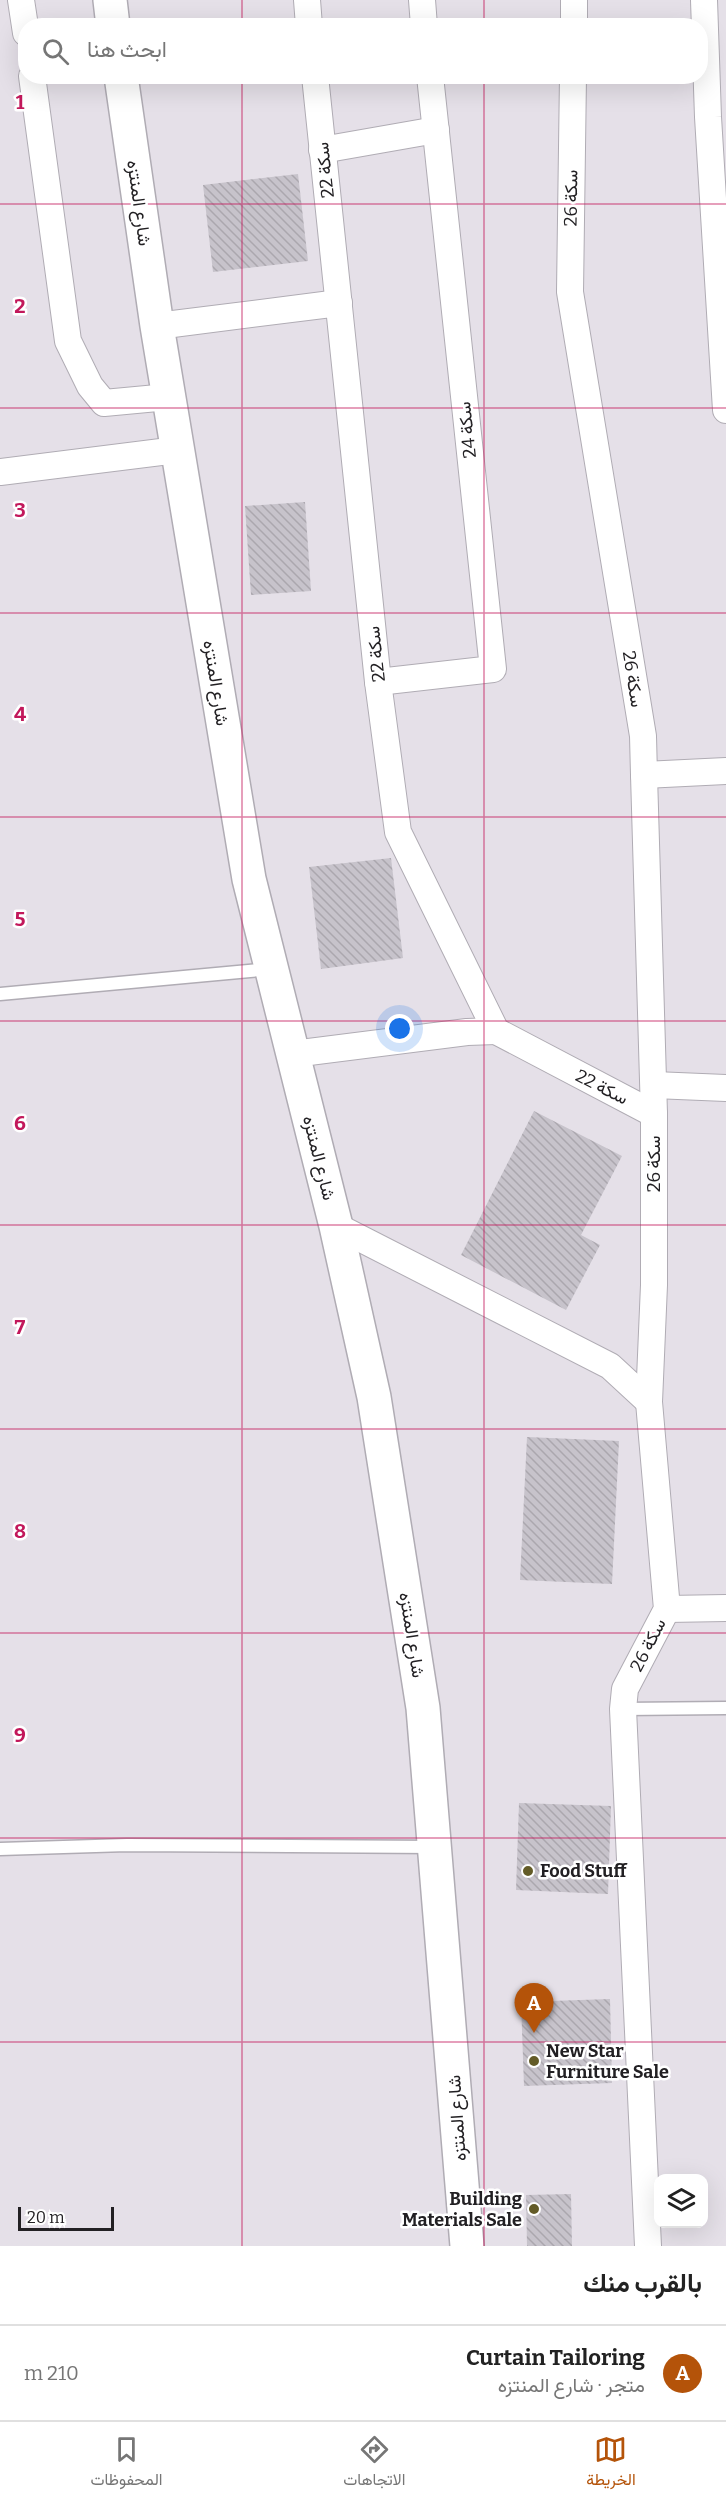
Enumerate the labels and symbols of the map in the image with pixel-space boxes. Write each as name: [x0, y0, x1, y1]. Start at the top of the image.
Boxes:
text: 1: [16, 90, 25, 114]
street label: سكة 22: [311, 141, 339, 199]
street label: شارع المنتزه: [121, 159, 156, 247]
street label: سكة 26: [560, 169, 582, 227]
text: 2: [14, 294, 26, 318]
street label: سكة 24: [453, 401, 481, 459]
text: 3: [14, 498, 26, 522]
street label: سكة 22: [362, 625, 390, 683]
street label: شارع المنتزه: [197, 639, 234, 728]
street label: سكة 26: [618, 649, 648, 709]
text: 4: [14, 702, 26, 726]
text: 5: [15, 907, 26, 931]
your location: [385, 1014, 414, 1043]
street label: سكة 22: [572, 1065, 632, 1109]
text: 6: [14, 1111, 26, 1135]
street label: شارع المنتزه: [297, 1113, 340, 1203]
street label: سكة 26: [643, 1136, 665, 1192]
text: 7: [15, 1315, 26, 1339]
text: 8: [14, 1519, 26, 1543]
street label: شارع المنتزه: [393, 1591, 430, 1680]
street label: سكة 26: [625, 1615, 671, 1675]
text: 9: [14, 1723, 26, 1747]
place label: Food Stuff: [540, 1860, 627, 1882]
marker: Food Stuff: [521, 1864, 535, 1878]
pin: A: [514, 1984, 554, 2033]
place label: New Star Furniture Sale: [546, 2040, 669, 2083]
marker: New Star Furniture Sale: [527, 2054, 541, 2068]
street label: شارع المنتزه: [443, 2074, 472, 2162]
place label: Building Materials Sale: [402, 2188, 523, 2231]
marker: Building Materials Sale: [527, 2202, 541, 2216]
scale bar: [18, 2204, 114, 2232]

